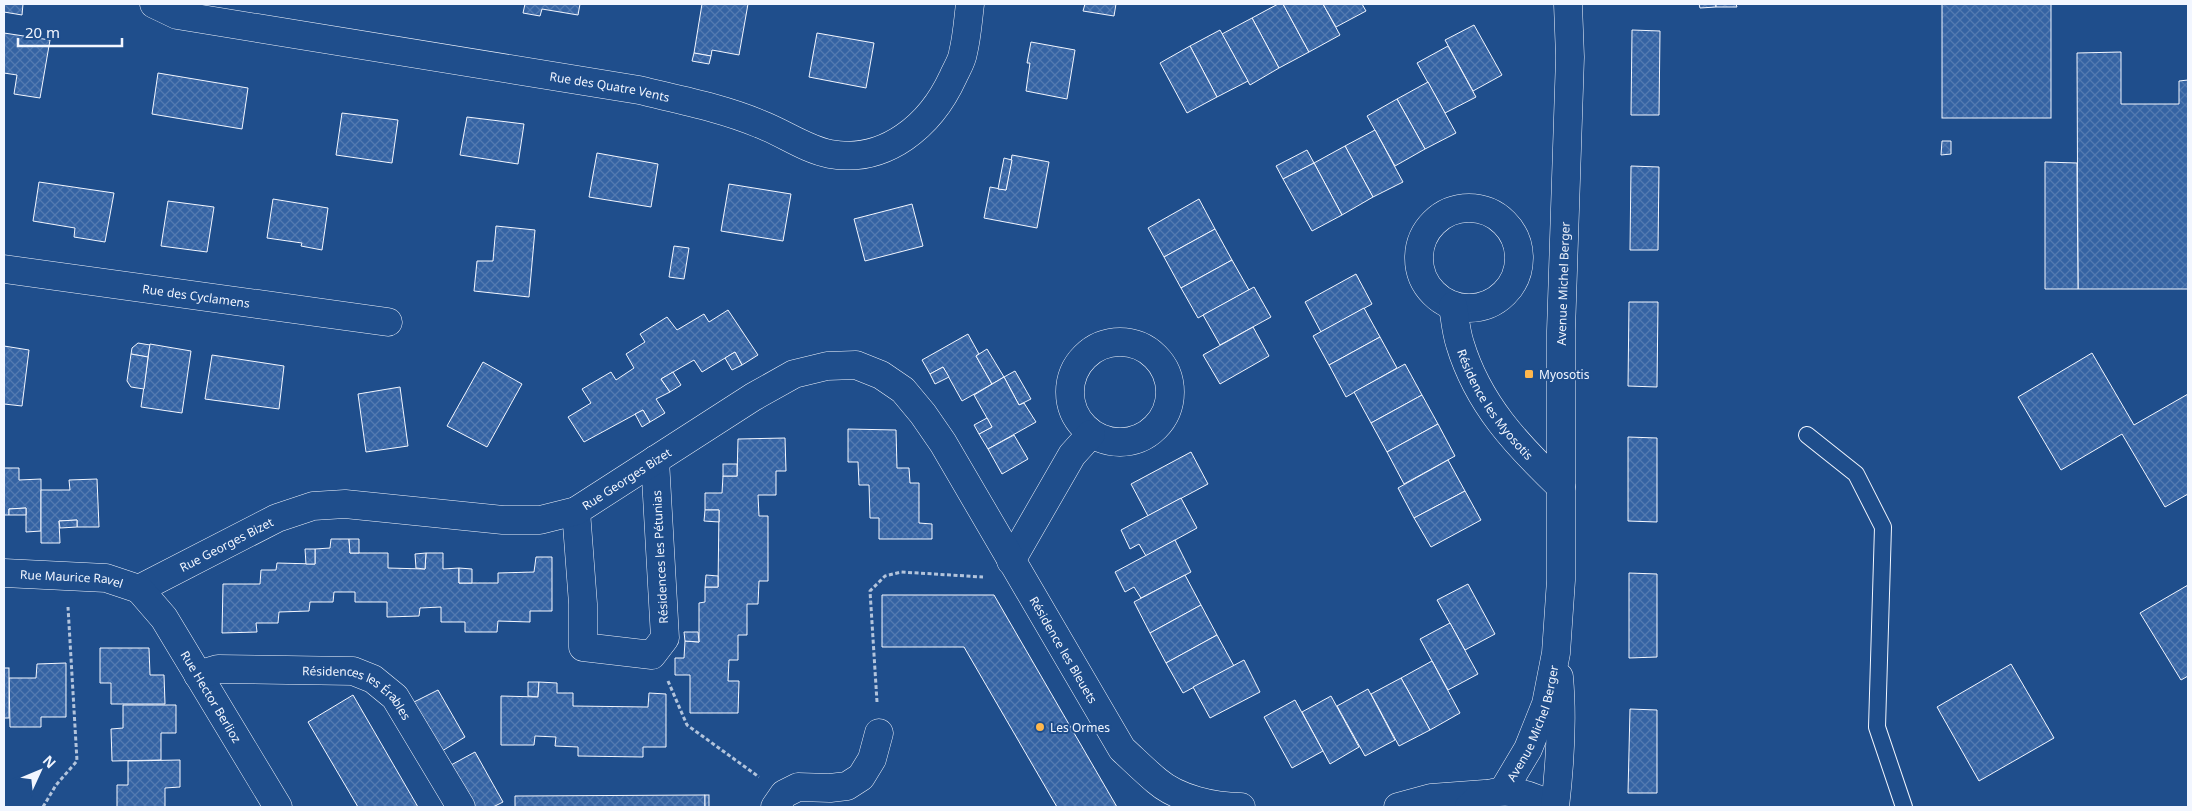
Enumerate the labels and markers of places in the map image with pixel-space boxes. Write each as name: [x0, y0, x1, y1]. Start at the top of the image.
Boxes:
place label: Myosotis: [1539, 366, 1590, 383]
marker: Myosotis: [1523, 368, 1535, 380]
place label: Les Ormes: [1050, 719, 1110, 736]
marker: Les Ormes: [1034, 721, 1046, 733]

